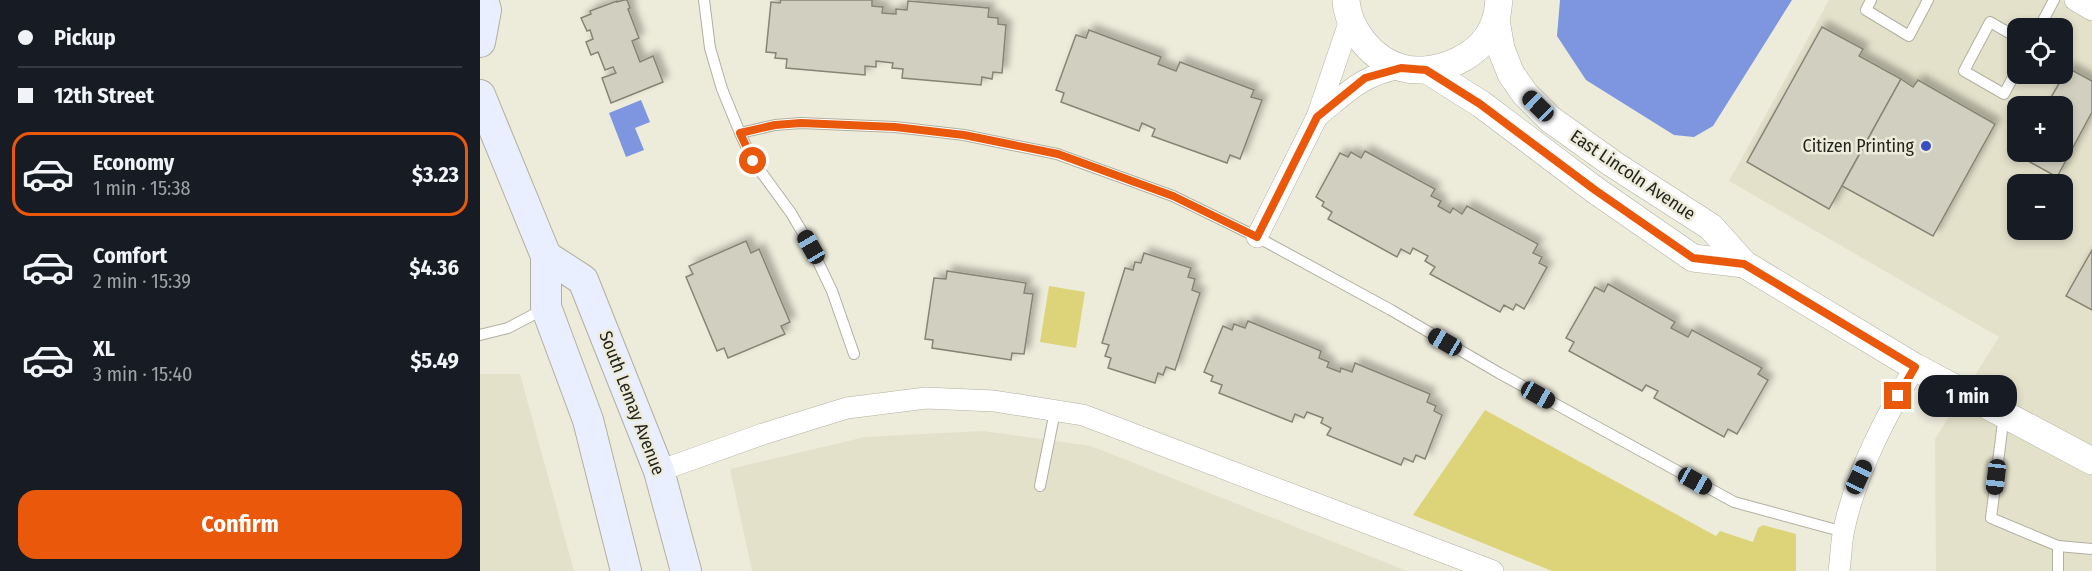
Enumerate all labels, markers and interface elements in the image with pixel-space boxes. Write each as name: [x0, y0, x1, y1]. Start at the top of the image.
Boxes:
map controls: [2007, 18, 2073, 240]
button: locate: [2007, 18, 2073, 84]
text: Pickup: [54, 24, 116, 51]
text: 12th Street: [54, 82, 154, 109]
car: [1519, 87, 1557, 125]
button: +: [2007, 96, 2073, 162]
street label: East Lincoln Avenue: [1566, 125, 1700, 225]
place label: Citizen Printing: [1803, 135, 1915, 157]
marker: Citizen Printing: [1919, 139, 1933, 153]
icon: car: [21, 147, 75, 201]
route start: [739, 147, 766, 174]
text: Economy: [93, 149, 174, 176]
text: $3.23: [412, 161, 459, 188]
button: −: [2007, 174, 2073, 240]
text: 1 min · 15:38: [93, 176, 191, 200]
car: [794, 227, 828, 267]
icon: car: [21, 240, 75, 294]
text: Comfort: [93, 242, 167, 269]
text: $4.36: [409, 254, 459, 281]
text: 2 min · 15:39: [93, 269, 191, 293]
car: [1425, 325, 1465, 359]
street label: South Lemay Avenue: [594, 328, 670, 478]
icon: car: [21, 333, 75, 387]
text: XL: [93, 335, 115, 362]
text: $5.49: [410, 347, 459, 374]
text: 3 min · 15:40: [93, 362, 193, 386]
callout: 1 min: [1919, 375, 2018, 417]
car: [1518, 378, 1558, 412]
route end: [1884, 382, 1911, 409]
text: 1 min: [1946, 384, 1989, 408]
car: [1843, 457, 1875, 497]
car: [1985, 458, 2007, 496]
car: [1675, 464, 1715, 498]
button: Confirm: [18, 490, 462, 559]

